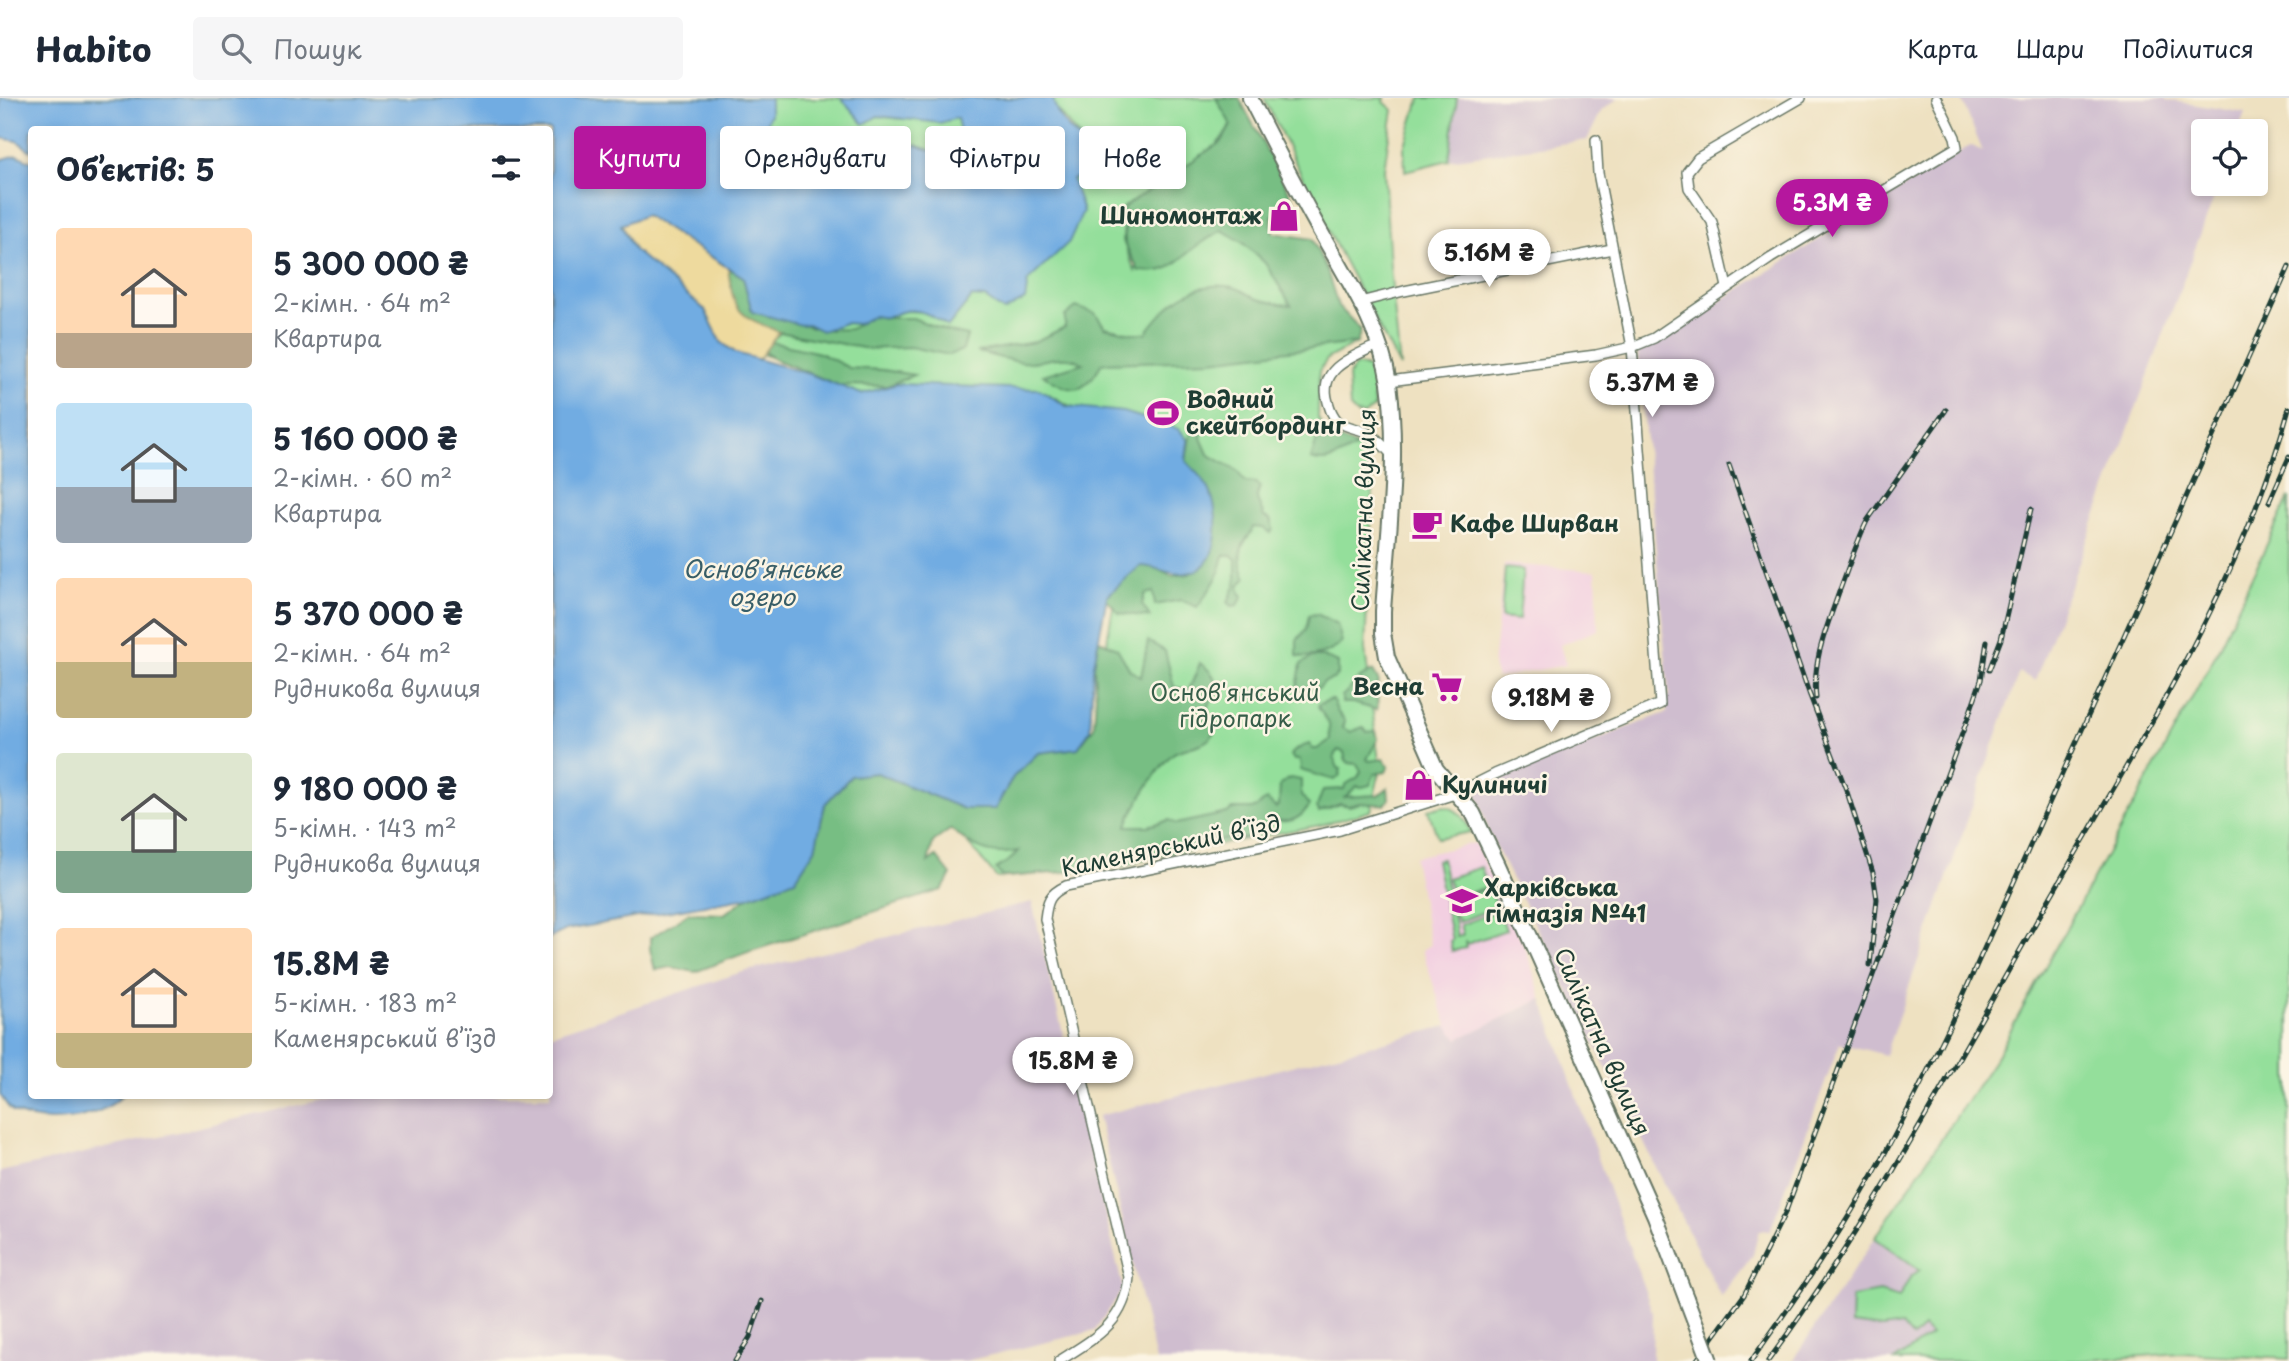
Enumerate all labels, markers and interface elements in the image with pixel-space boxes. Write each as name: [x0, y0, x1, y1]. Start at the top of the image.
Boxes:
search box: [193, 17, 683, 80]
text: Habito: [35, 23, 151, 73]
icon: search: [217, 29, 255, 67]
text: Пошук: [273, 29, 362, 68]
text: Карта: [1907, 30, 1978, 66]
text: Шари: [2016, 30, 2085, 66]
text: Поділитися: [2123, 30, 2254, 66]
map controls: [2191, 119, 2268, 196]
button: locate: [2191, 119, 2268, 196]
chip: Купити: [574, 126, 706, 189]
chip: Орендувати: [720, 126, 911, 189]
chip: Фільтри: [925, 126, 1065, 189]
chip: Нове: [1079, 126, 1186, 189]
text: Об’єктів: 5: [56, 146, 215, 191]
icon: filters: [487, 149, 525, 187]
pin: 5.3M ₴: [1775, 180, 1889, 239]
text: 5.3M ₴: [1792, 184, 1872, 219]
place label: Шиномонтаж: [1100, 197, 1262, 232]
shop icon: Шиномонтаж: [1267, 199, 1301, 233]
pin: 5.16M ₴: [1424, 230, 1554, 289]
text: 5.16M ₴: [1444, 234, 1534, 269]
text: 5 300 000 ₴: [273, 240, 469, 285]
icon: home: [112, 256, 196, 340]
text: 2-кімн. · 64 m²: [273, 285, 451, 320]
text: Квартира: [273, 320, 381, 355]
pin: 5.37M ₴: [1587, 360, 1717, 419]
text: 5.37M ₴: [1605, 364, 1699, 399]
place label: Водний скейтбординг: [1186, 381, 1346, 442]
sports icon: Водний скейтбординг: [1146, 396, 1180, 430]
street label: Силікатна вулиця: [1341, 408, 1384, 612]
text: 5 160 000 ₴: [273, 415, 458, 460]
icon: home: [112, 431, 196, 515]
text: 2-кімн. · 60 m²: [273, 460, 452, 495]
text: Квартира: [273, 495, 381, 530]
place label: Кафе Ширван: [1450, 505, 1619, 540]
cafe icon: Кафе Ширван: [1410, 507, 1444, 541]
water label: Основ'янське озеро: [683, 550, 843, 614]
text: 5 370 000 ₴: [273, 590, 463, 635]
icon: home: [112, 606, 196, 690]
text: 2-кімн. · 64 m²: [273, 635, 451, 670]
place label: Весна: [1352, 668, 1424, 703]
text: Рудникова вулиця: [273, 670, 481, 705]
supermarket icon: Весна: [1430, 670, 1464, 704]
park label: Основ'янський гідропарк: [1150, 674, 1320, 735]
pin: 9.18M ₴: [1486, 674, 1616, 734]
text: 9.18M ₴: [1508, 679, 1594, 714]
text: 9 180 000 ₴: [273, 765, 457, 810]
place label: Кулиничі: [1442, 766, 1548, 801]
shop icon: Кулиничі: [1402, 768, 1436, 802]
icon: home: [112, 781, 196, 865]
street label: Каменярський в’їзд: [1058, 804, 1284, 885]
text: 5-кімн. · 143 m²: [273, 810, 457, 845]
text: Рудникова вулиця: [273, 845, 481, 880]
place label: Харківська гімназія №41: [1485, 869, 1647, 930]
school or university icon: Харківська гімназія №41: [1445, 884, 1479, 918]
text: 15.8M ₴: [273, 940, 390, 985]
street label: Силікатна вулиця: [1546, 942, 1661, 1141]
icon: home: [112, 956, 196, 1040]
text: 5-кімн. · 183 m²: [273, 985, 457, 1020]
text: Каменярський в’їзд: [273, 1020, 496, 1055]
pin: 15.8M ₴: [1008, 1038, 1138, 1097]
text: 15.8M ₴: [1028, 1042, 1118, 1077]

